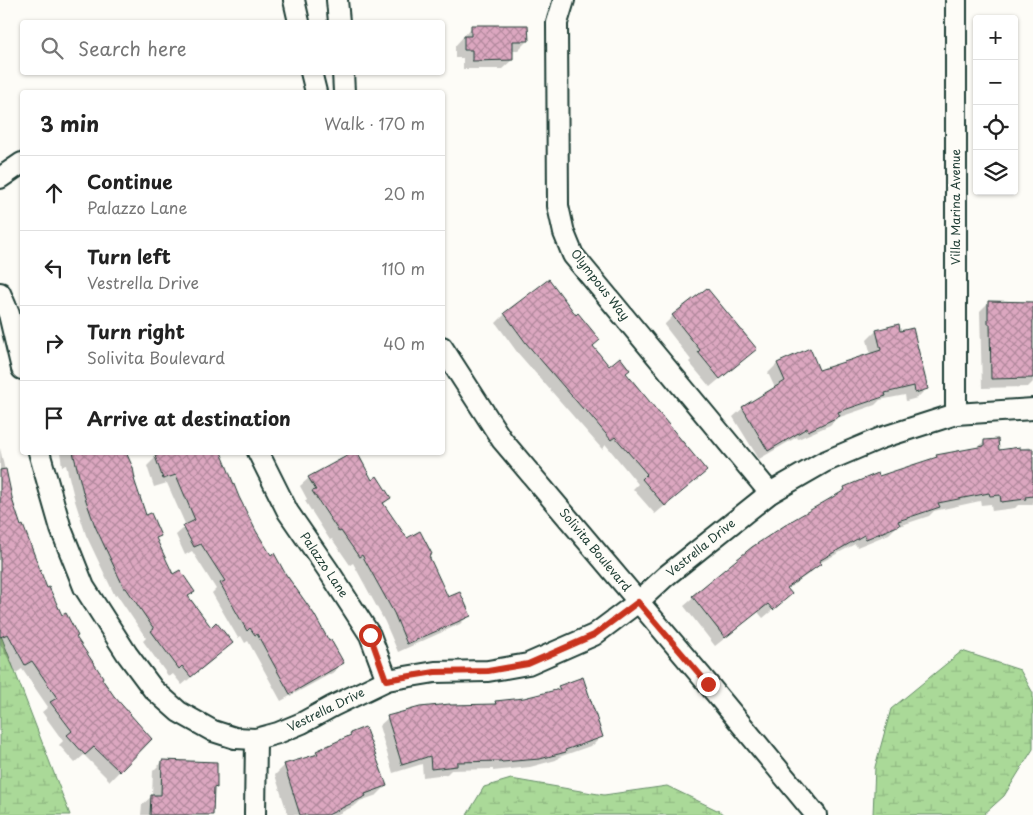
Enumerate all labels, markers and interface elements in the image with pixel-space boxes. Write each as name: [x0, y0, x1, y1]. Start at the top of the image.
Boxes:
map controls: [973, 15, 1018, 195]
button: +: [973, 15, 1018, 60]
search box: [20, 20, 445, 75]
icon: search: [38, 34, 66, 62]
text: Search here: [78, 34, 187, 62]
button: −: [973, 60, 1018, 105]
button: locate: [973, 105, 1018, 150]
text: 3 min: [40, 107, 99, 139]
text: Walk · 170 m: [324, 111, 425, 135]
street label: Villa Marina Avenue: [946, 148, 964, 265]
button: layers: [973, 150, 1018, 195]
text: Continue: [87, 167, 173, 195]
icon: ahead: [40, 179, 68, 207]
text: 20 m: [384, 181, 425, 205]
text: Palazzo Lane: [87, 195, 187, 219]
text: Turn left: [87, 242, 171, 270]
street label: Olympous Way: [567, 245, 635, 324]
icon: left: [40, 254, 68, 282]
text: 110 m: [382, 256, 425, 280]
text: Vestrella Drive: [87, 270, 199, 294]
text: Turn right: [87, 317, 185, 345]
icon: right: [40, 329, 68, 357]
text: 40 m: [383, 331, 425, 355]
text: Solivita Boulevard: [87, 345, 225, 369]
icon: arrive: [40, 404, 68, 432]
text: Arrive at destination: [87, 404, 291, 432]
street label: Solivita Boulevard: [556, 504, 636, 595]
street label: Vestrella Drive: [662, 514, 739, 581]
street label: Palazzo Lane: [296, 528, 353, 601]
route start: [359, 624, 382, 647]
route end: [697, 673, 720, 696]
street label: Vestrella Drive: [284, 683, 367, 736]

